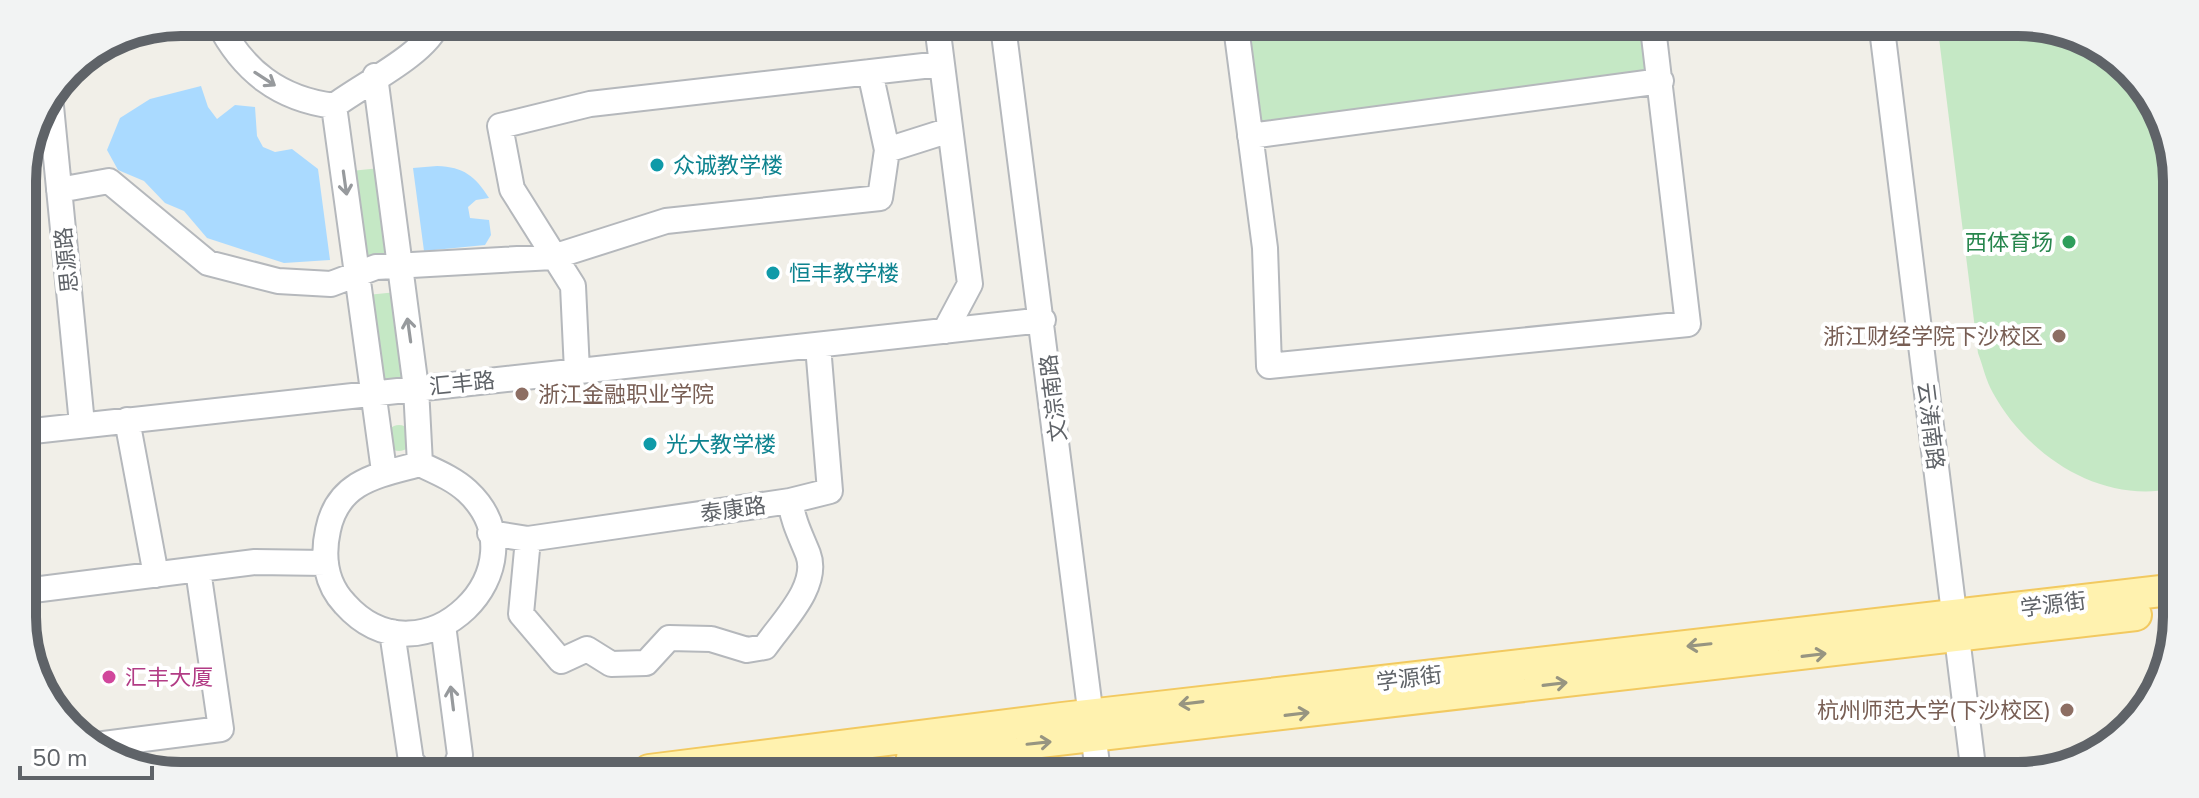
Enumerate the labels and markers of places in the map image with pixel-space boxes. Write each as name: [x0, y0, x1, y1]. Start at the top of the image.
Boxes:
place label: 众诚教学楼: [673, 151, 783, 181]
marker: 众诚教学楼: [648, 156, 666, 174]
place label: 西体育场: [1965, 228, 2053, 258]
marker: 西体育场: [2060, 233, 2078, 251]
place label: 恒丰教学楼: [789, 259, 899, 289]
marker: 恒丰教学楼: [764, 264, 782, 282]
place label: 浙江财经学院下沙校区: [1823, 322, 2043, 352]
marker: 浙江财经学院下沙校区: [2050, 327, 2068, 345]
place label: 浙江金融职业学院: [538, 380, 714, 410]
marker: 浙江金融职业学院: [513, 385, 531, 403]
place label: 光大教学楼: [666, 430, 776, 460]
marker: 光大教学楼: [641, 435, 659, 453]
place label: 汇丰大厦: [125, 663, 213, 693]
marker: 汇丰大厦: [100, 668, 118, 686]
place label: 杭州师范大学(下沙校区): [1817, 696, 2051, 726]
marker: 杭州师范大学(下沙校区): [2058, 701, 2076, 719]

